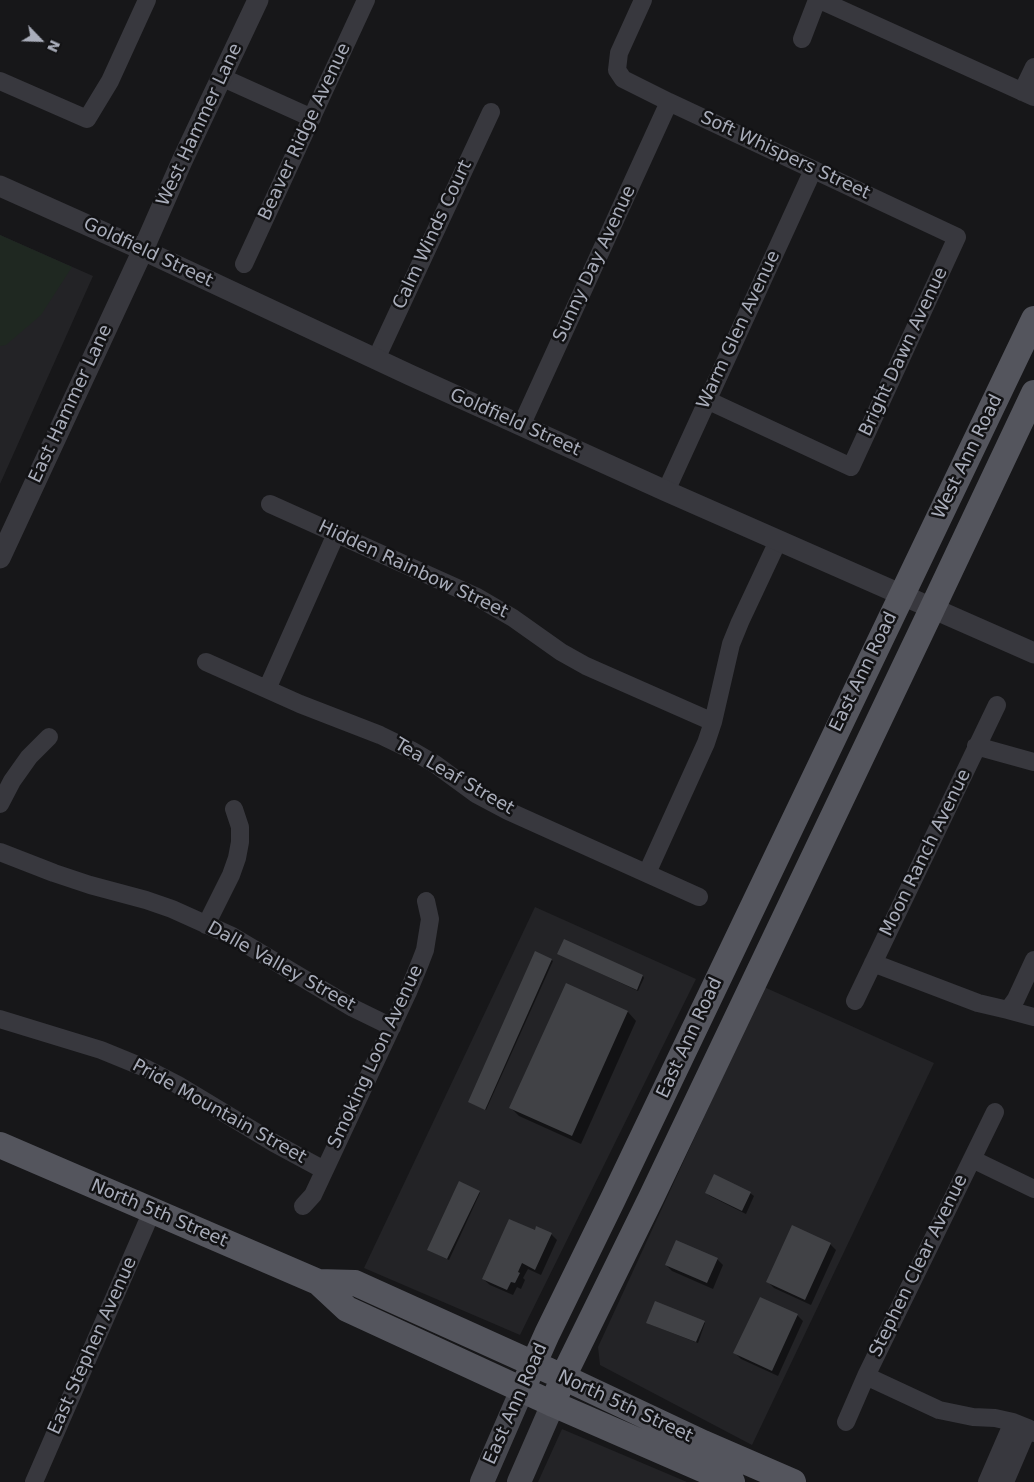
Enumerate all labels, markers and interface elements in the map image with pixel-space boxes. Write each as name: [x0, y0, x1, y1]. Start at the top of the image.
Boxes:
north arrow: [15, 15, 65, 65]
text: N: [44, 37, 63, 55]
street label: West Hammer Lane: [153, 40, 247, 210]
street label: Beaver Ridge Avenue: [254, 40, 356, 224]
street label: Soft Whispers Street: [697, 107, 873, 205]
street label: Calm Winds Court: [389, 157, 477, 313]
street label: Sunny Day Avenue: [549, 182, 641, 346]
street label: Goldfield Street: [80, 213, 216, 293]
street label: Warm Glen Avenue: [693, 247, 785, 413]
street label: Bright Dawn Avenue: [855, 264, 953, 440]
street label: East Hammer Lane: [25, 322, 117, 486]
street label: Goldfield Street: [446, 385, 584, 461]
street label: West Ann Road: [928, 391, 1008, 523]
street label: Hidden Rainbow Street: [315, 517, 511, 623]
street label: East Ann Road: [826, 609, 902, 735]
street label: Tea Leaf Street: [390, 734, 518, 820]
street label: Moon Ranch Avenue: [876, 766, 976, 940]
street label: Dalle Valley Street: [203, 917, 359, 1017]
street label: Smoking Loon Avenue: [324, 962, 428, 1152]
street label: East Ann Road: [653, 974, 727, 1102]
street label: Pride Mountain Street: [128, 1055, 310, 1169]
street label: Stephen Clear Avenue: [865, 1171, 973, 1361]
street label: North 5th Street: [87, 1175, 231, 1253]
street label: East Stephen Avenue: [44, 1254, 142, 1438]
street label: East Ann Road: [480, 1340, 552, 1468]
street label: North 5th Street: [554, 1366, 696, 1448]

